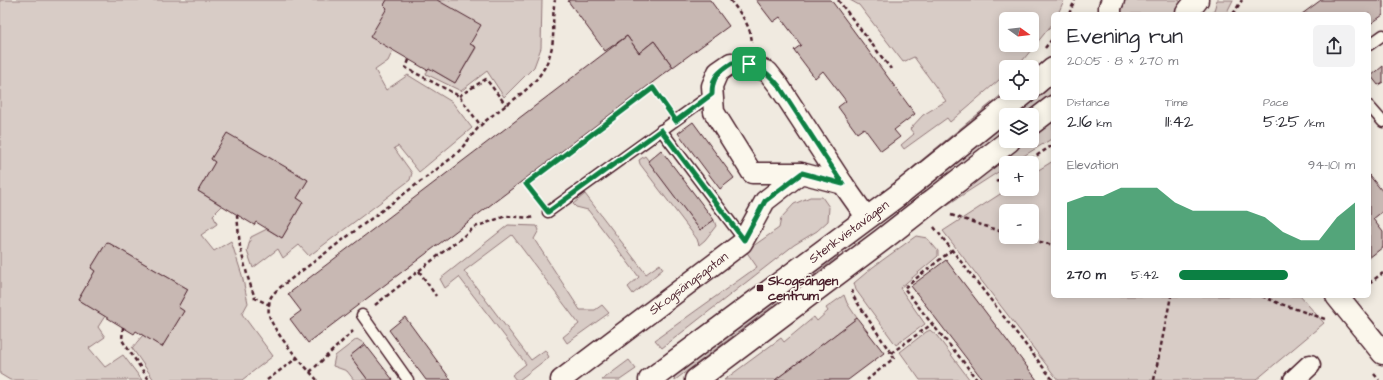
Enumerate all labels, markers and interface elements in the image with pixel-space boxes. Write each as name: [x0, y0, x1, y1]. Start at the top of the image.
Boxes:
north arrow: [999, 12, 1039, 52]
map controls: [999, 12, 1039, 244]
text: Evening run: [1067, 21, 1183, 52]
button: share: [1313, 25, 1355, 67]
pin: [732, 47, 766, 81]
text: 20:05 · 8 × 270 m: [1067, 52, 1178, 70]
icon: arrive: [738, 53, 760, 75]
button: locate: [999, 60, 1039, 100]
text: Distance: [1067, 95, 1110, 110]
text: Time: [1165, 95, 1188, 110]
text: Pace: [1263, 95, 1289, 110]
button: layers: [999, 108, 1039, 148]
text: 2.16: [1067, 110, 1092, 134]
text: 11:42: [1165, 110, 1194, 134]
text: 5:25: [1263, 110, 1300, 134]
text: km: [1092, 116, 1112, 131]
text: /km: [1300, 116, 1324, 131]
button: +: [999, 156, 1039, 196]
text: Elevation: [1067, 156, 1118, 174]
text: 94–101 m: [1308, 156, 1355, 174]
street label: Stenkvistavägen: [805, 196, 893, 268]
button: −: [999, 204, 1039, 244]
street label: Skogsängsgatan: [645, 247, 732, 319]
text: 270 m: [1067, 266, 1106, 284]
text: 5:42: [1131, 266, 1159, 284]
place label: Skogsängen centrum: [767, 272, 839, 305]
marker: Skogsängen centrum: [755, 283, 765, 293]

